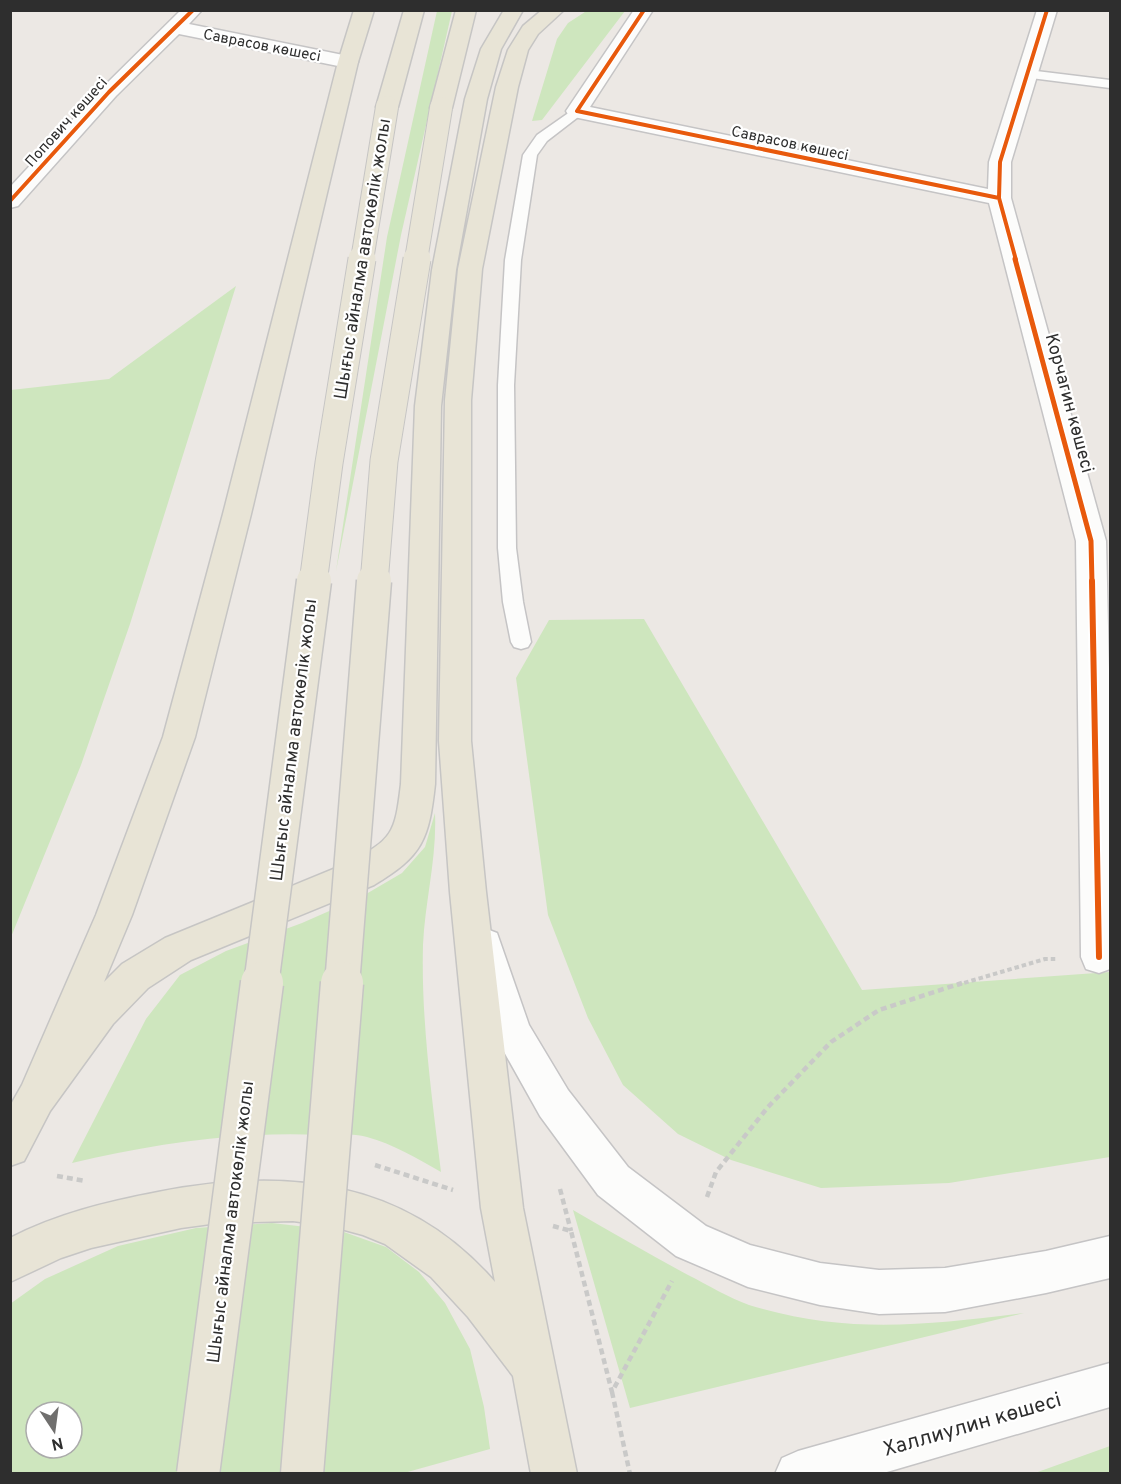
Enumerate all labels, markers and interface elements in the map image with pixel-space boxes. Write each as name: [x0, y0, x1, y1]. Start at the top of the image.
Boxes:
street label: Саврасов көшесі: [201, 26, 322, 67]
street label: Попович көшесі: [22, 74, 112, 172]
street label: Шығыс айналма автокөлік жолы: [330, 117, 397, 401]
street label: Саврасов көшесі: [729, 123, 850, 166]
street label: Корчагин көшесі: [1039, 331, 1098, 476]
street label: Шығыс айналма автокөлік жолы: [266, 598, 323, 883]
street label: Шығыс айналма автокөлік жолы: [203, 1080, 260, 1365]
street label: Халлиулин көшесі: [880, 1387, 1065, 1464]
north arrow: [24, 1400, 84, 1460]
text: N: [49, 1432, 65, 1454]

